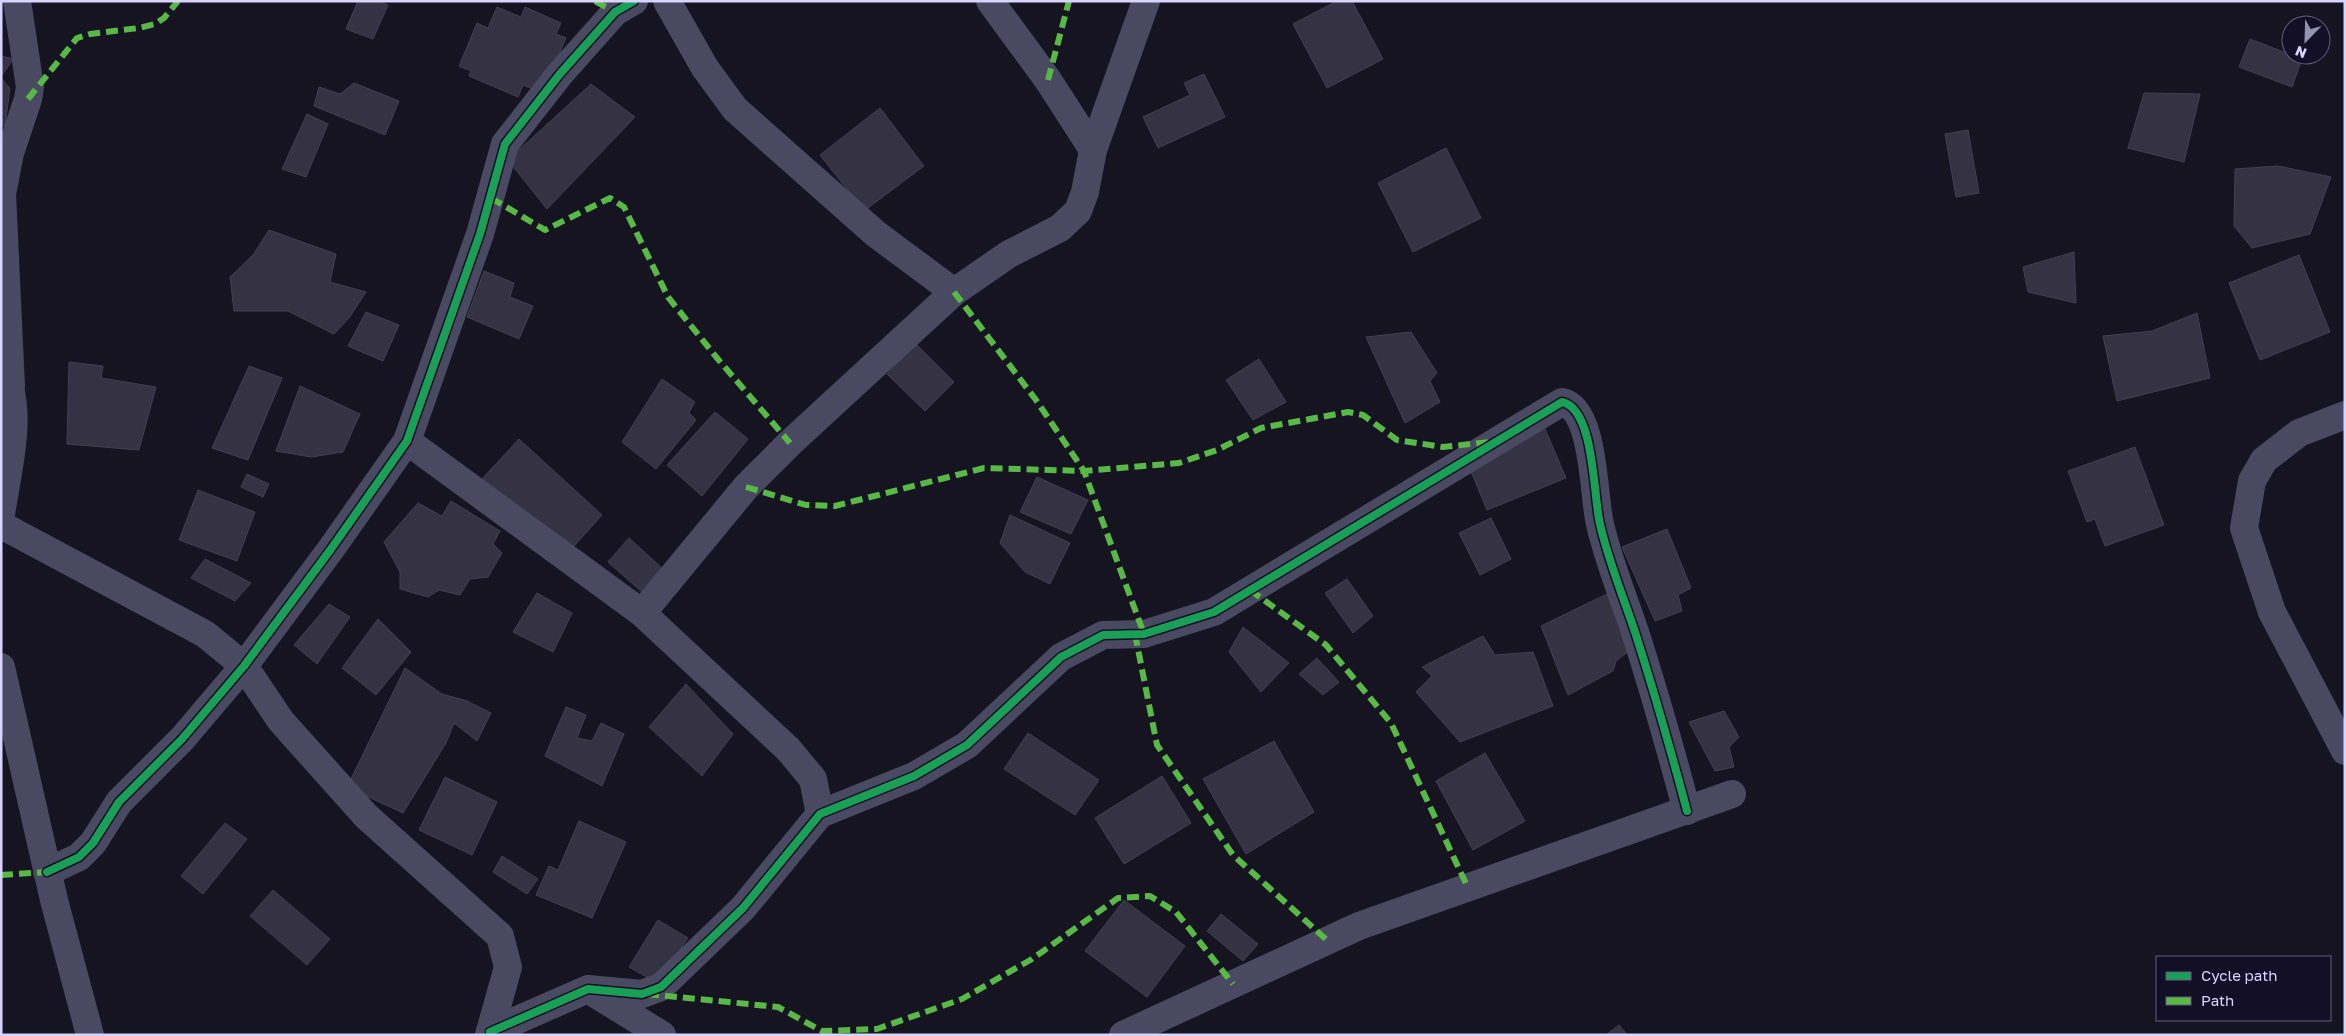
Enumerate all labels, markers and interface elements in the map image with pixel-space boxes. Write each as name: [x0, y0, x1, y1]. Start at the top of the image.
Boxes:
north arrow: [2281, 15, 2331, 65]
text: N: [2293, 43, 2309, 62]
legend: [2156, 956, 2331, 1021]
text: Cycle path: [2201, 966, 2277, 984]
text: Path: [2201, 991, 2234, 1009]

